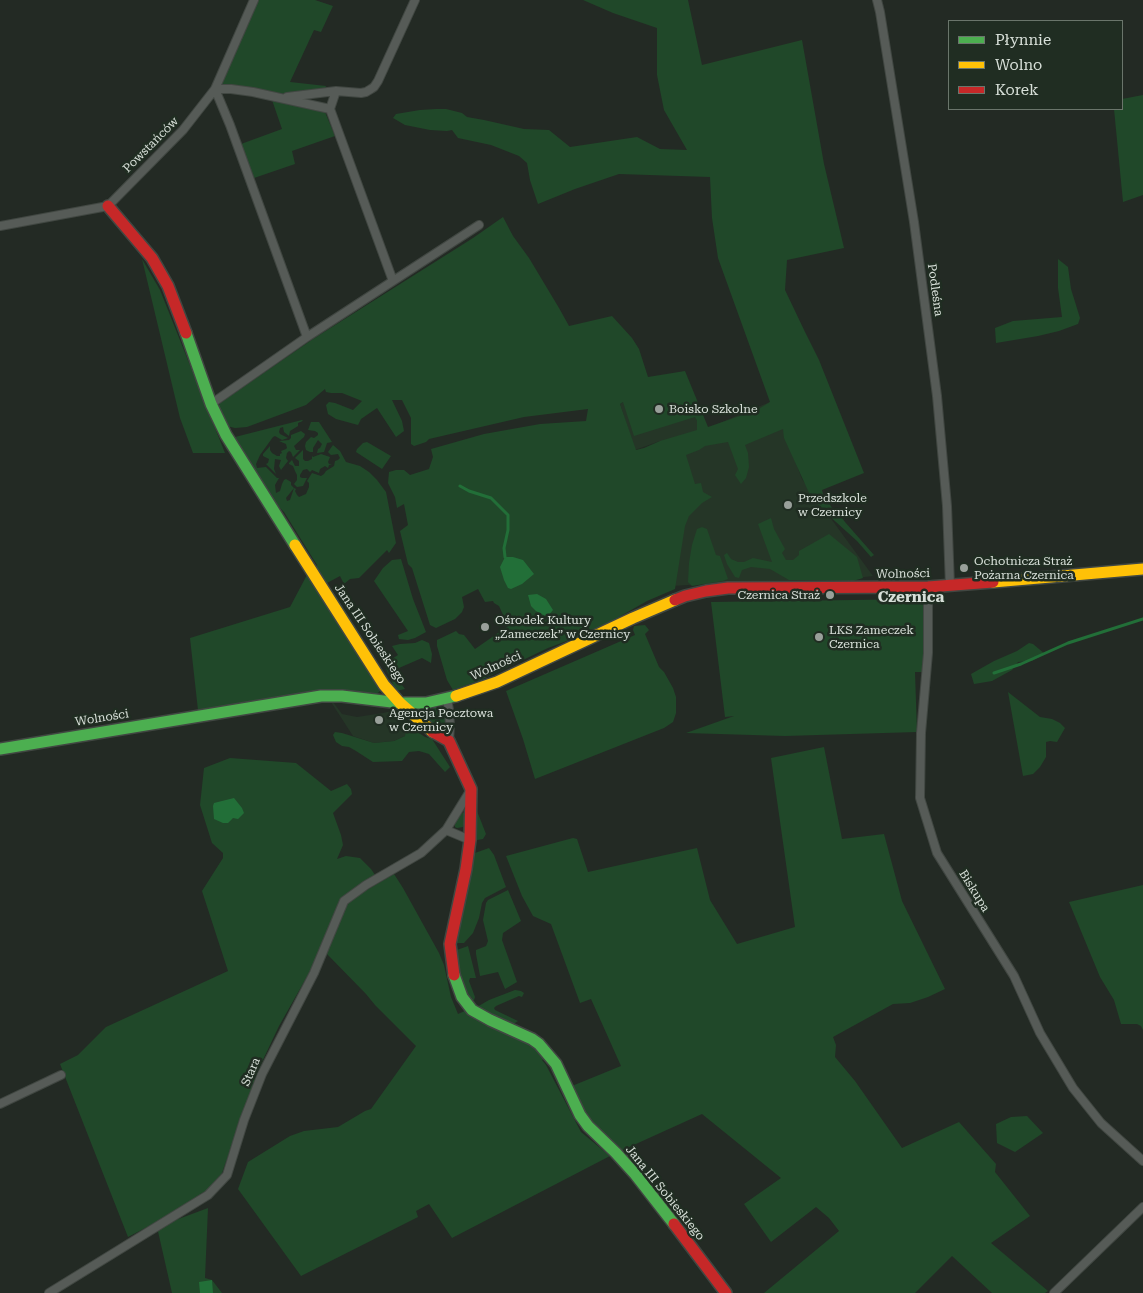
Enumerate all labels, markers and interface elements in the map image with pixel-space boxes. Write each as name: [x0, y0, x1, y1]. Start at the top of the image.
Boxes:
legend: [948, 20, 1123, 110]
text: Płynnie: [995, 31, 1051, 49]
text: Wolno: [995, 56, 1042, 74]
text: Korek: [995, 81, 1038, 99]
street label: Powstańców: [120, 114, 182, 176]
street label: Podleśna: [924, 263, 946, 317]
place label: Boisko Szkolne: [669, 402, 757, 416]
marker: Boisko Szkolne: [653, 403, 665, 415]
place label: Przedszkole w Czernicy: [798, 491, 867, 519]
marker: Przedszkole w Czernicy: [782, 499, 794, 511]
place label: Ochotnicza Straż Pożarna Czernica: [974, 554, 1074, 582]
marker: Ochotnicza Straż Pożarna Czernica: [958, 562, 970, 574]
street label: Wolności: [876, 566, 930, 582]
street label: Jana III Sobieskiego: [331, 581, 409, 687]
place label: Czernica Straż: [738, 588, 820, 602]
marker: Czernica Straż: [824, 589, 836, 601]
district label: Czernica: [878, 589, 944, 607]
place label: Ośrodek Kultury „Zameczek” w Czernicy: [495, 613, 630, 641]
marker: Ośrodek Kultury „Zameczek” w Czernicy: [479, 621, 491, 633]
place label: LKS Zameczek Czernica: [829, 623, 914, 651]
marker: LKS Zameczek Czernica: [813, 631, 825, 643]
street label: Wolności: [468, 648, 524, 684]
place label: Agencja Pocztowa w Czernicy: [389, 706, 493, 734]
street label: Wolności: [74, 707, 130, 729]
marker: Agencja Pocztowa w Czernicy: [373, 714, 385, 726]
street label: Biskupa: [955, 867, 993, 915]
street label: Stara: [238, 1056, 264, 1088]
street label: Jana III Sobieskiego: [622, 1143, 708, 1243]

